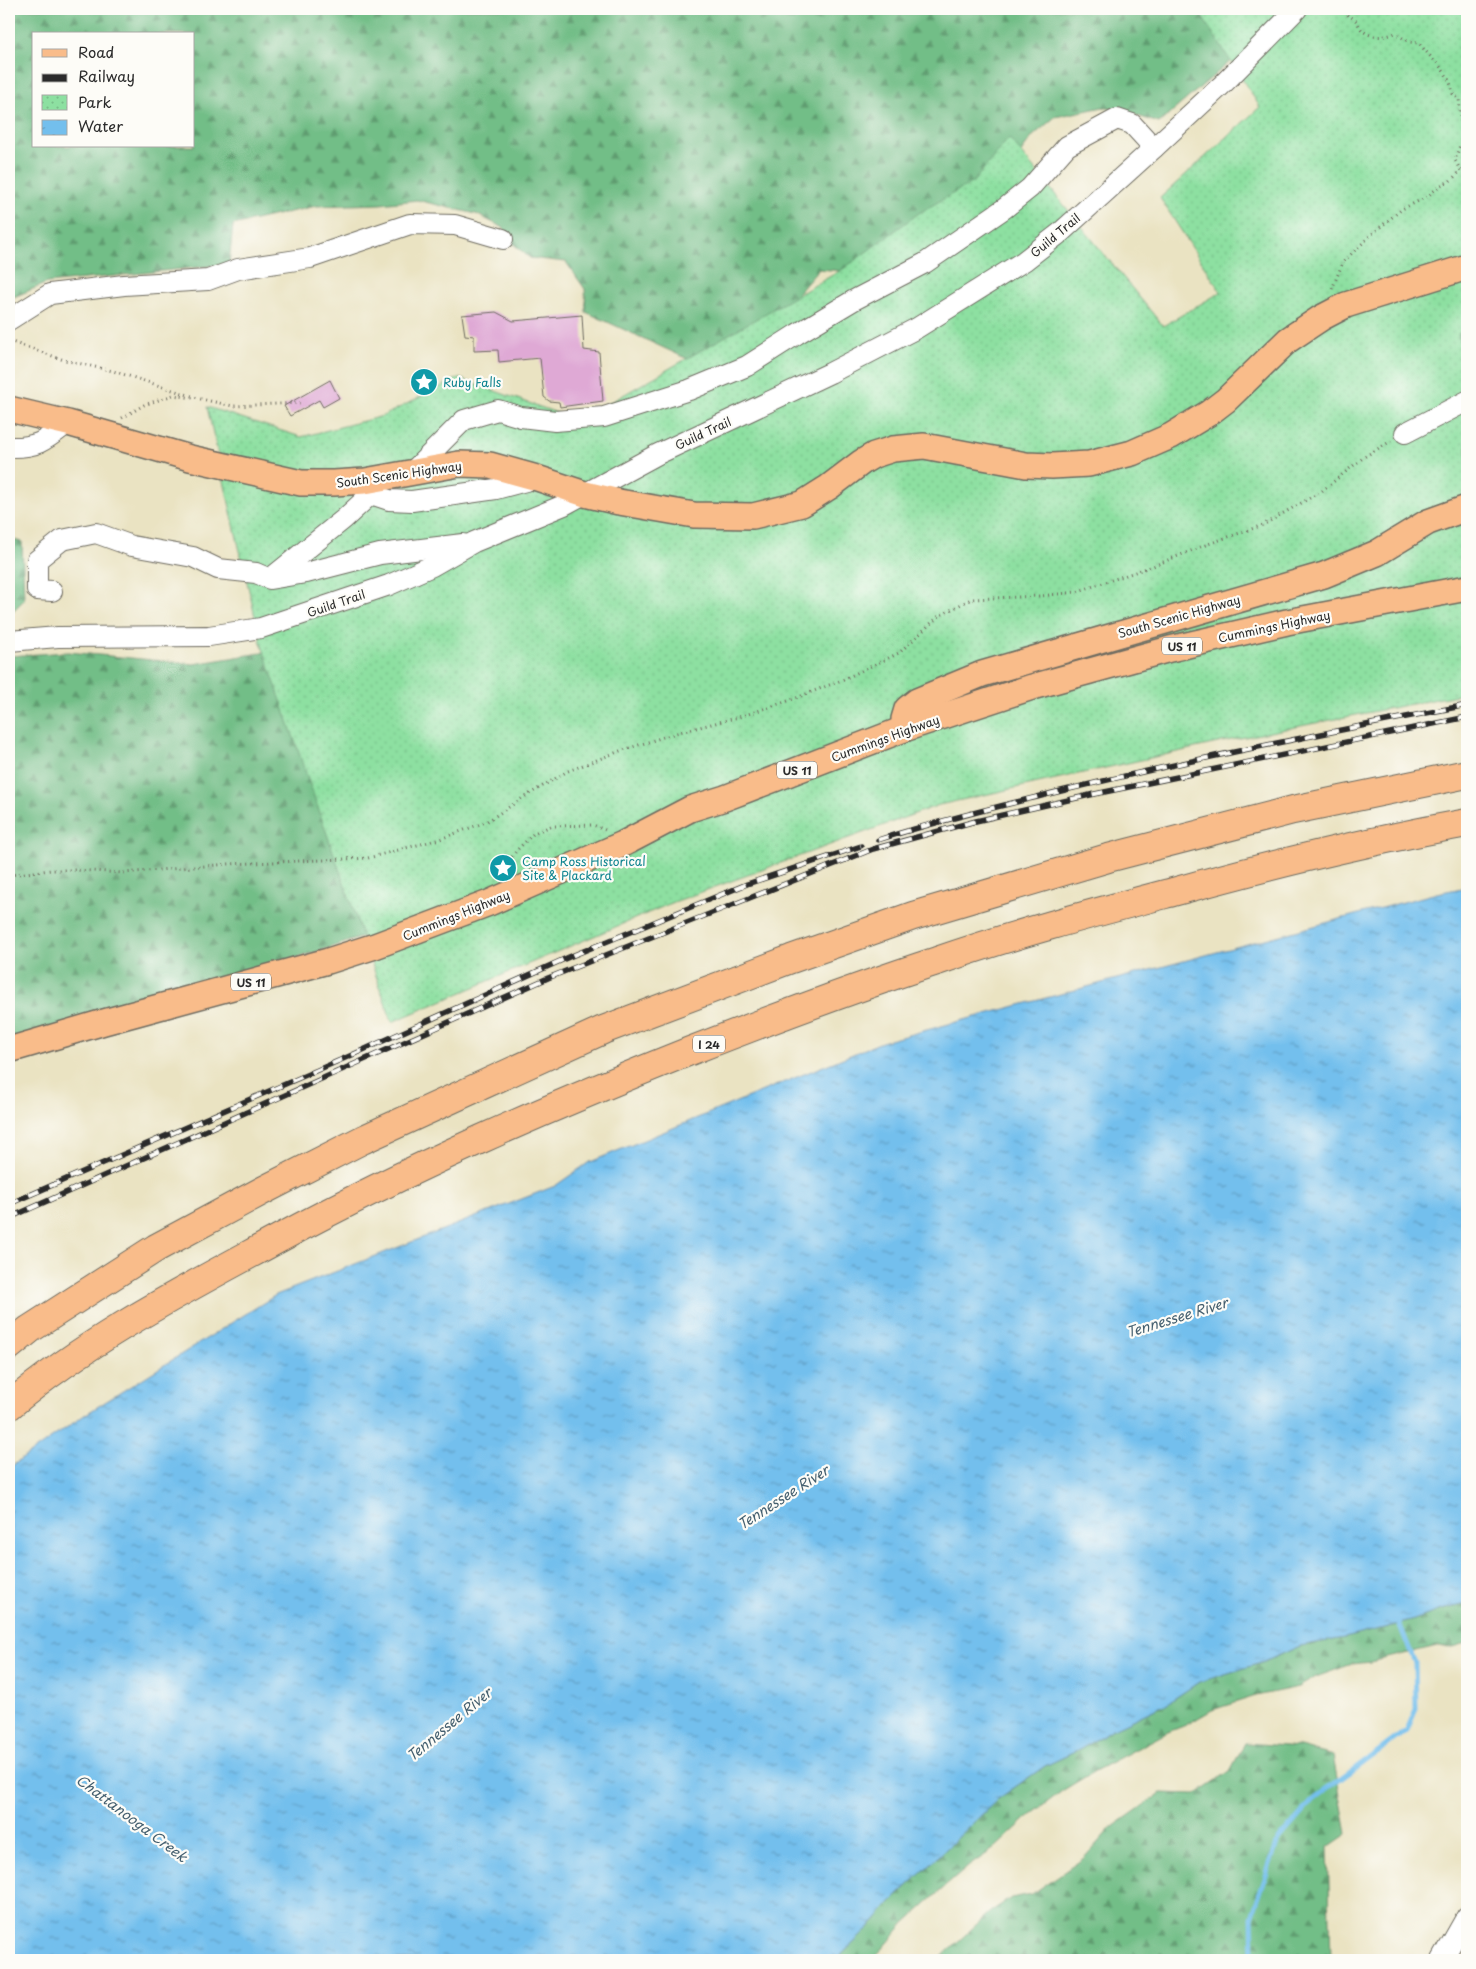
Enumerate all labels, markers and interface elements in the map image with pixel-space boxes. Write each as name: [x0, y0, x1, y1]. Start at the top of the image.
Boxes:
legend: [32, 32, 195, 148]
text: Road: [78, 40, 114, 63]
text: Railway: [78, 64, 135, 87]
text: Park: [78, 90, 112, 113]
text: Water: [78, 114, 123, 137]
street label: Guild Trail: [1026, 209, 1084, 261]
place icon: Ruby Falls: [409, 367, 439, 397]
place label: Ruby Falls: [443, 373, 502, 391]
street label: Guild Trail: [672, 412, 734, 454]
street label: South Scenic Highway: [335, 456, 463, 492]
street label: Guild Trail: [305, 585, 367, 621]
street label: South Scenic Highway: [1116, 590, 1242, 642]
street label: Cummings Highway: [1216, 605, 1332, 647]
road number: US 11: [1162, 637, 1202, 654]
street label: Cummings Highway: [828, 710, 942, 766]
road number: US 11: [777, 762, 817, 778]
place label: Camp Ross Historical Site & Plackard: [522, 852, 646, 884]
place icon: Camp Ross Historical Site & Plackard: [488, 853, 518, 883]
street label: Cummings Highway: [400, 885, 512, 945]
road number: US 11: [231, 974, 271, 990]
road number: I 24: [693, 1036, 725, 1052]
water label: Tennessee River: [1124, 1291, 1232, 1342]
water label: Tennessee River: [733, 1459, 834, 1534]
water label: Tennessee River: [402, 1681, 497, 1766]
water label: Chattanooga Creek: [72, 1769, 193, 1868]

